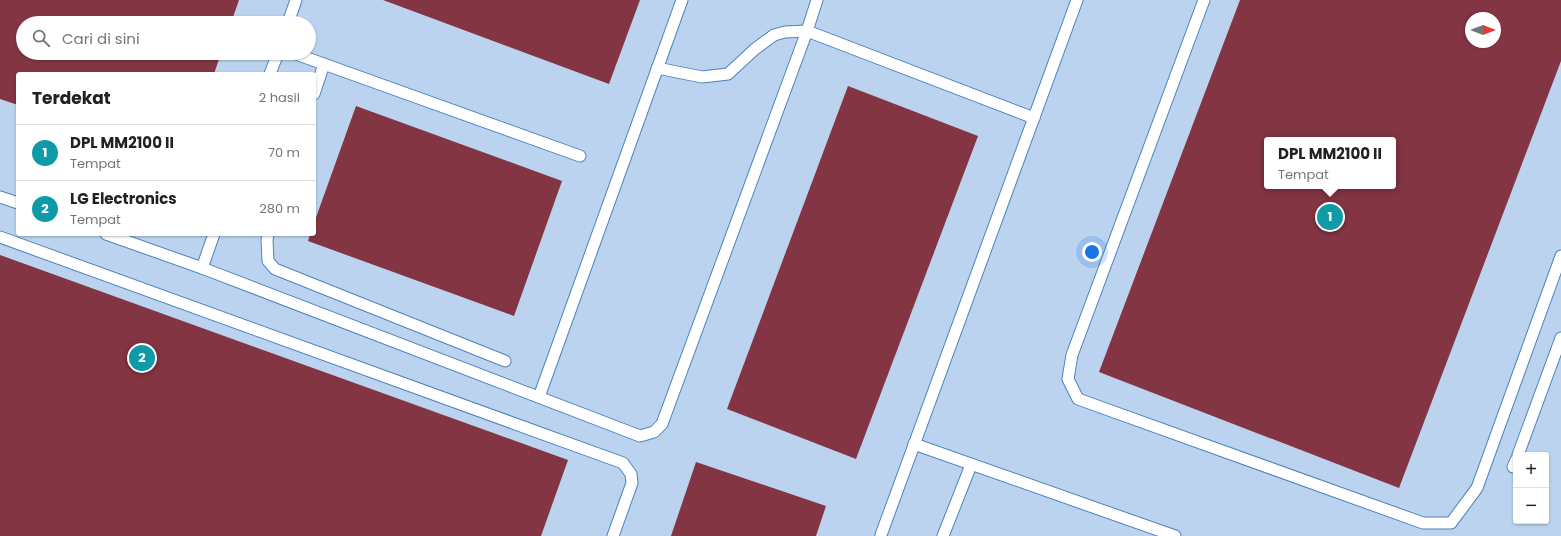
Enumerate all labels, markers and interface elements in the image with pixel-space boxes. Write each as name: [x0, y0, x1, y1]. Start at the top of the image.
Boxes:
north arrow: [1465, 12, 1501, 48]
search box: [16, 16, 316, 60]
icon: search: [30, 27, 52, 49]
text: Cari di sini: [62, 28, 140, 49]
text: Terdekat: [32, 86, 111, 110]
text: 2 hasil: [259, 88, 300, 107]
text: DPL MM2100 II: [70, 132, 174, 153]
popup: [1264, 137, 1396, 189]
text: 1: [43, 143, 47, 162]
text: 70 m: [268, 143, 300, 162]
text: DPL MM2100 II: [1278, 143, 1382, 164]
text: Tempat: [70, 154, 121, 173]
text: Tempat: [1278, 165, 1329, 184]
text: LG Electronics: [70, 188, 177, 209]
text: 2: [41, 199, 49, 218]
text: 280 m: [259, 199, 300, 218]
pin: 1: [1317, 202, 1343, 232]
text: Tempat: [70, 210, 121, 229]
your location: [1082, 242, 1102, 262]
pin: 2: [129, 343, 155, 373]
map controls: [1513, 452, 1549, 524]
button: +: [1513, 452, 1549, 488]
button: −: [1513, 488, 1549, 524]

